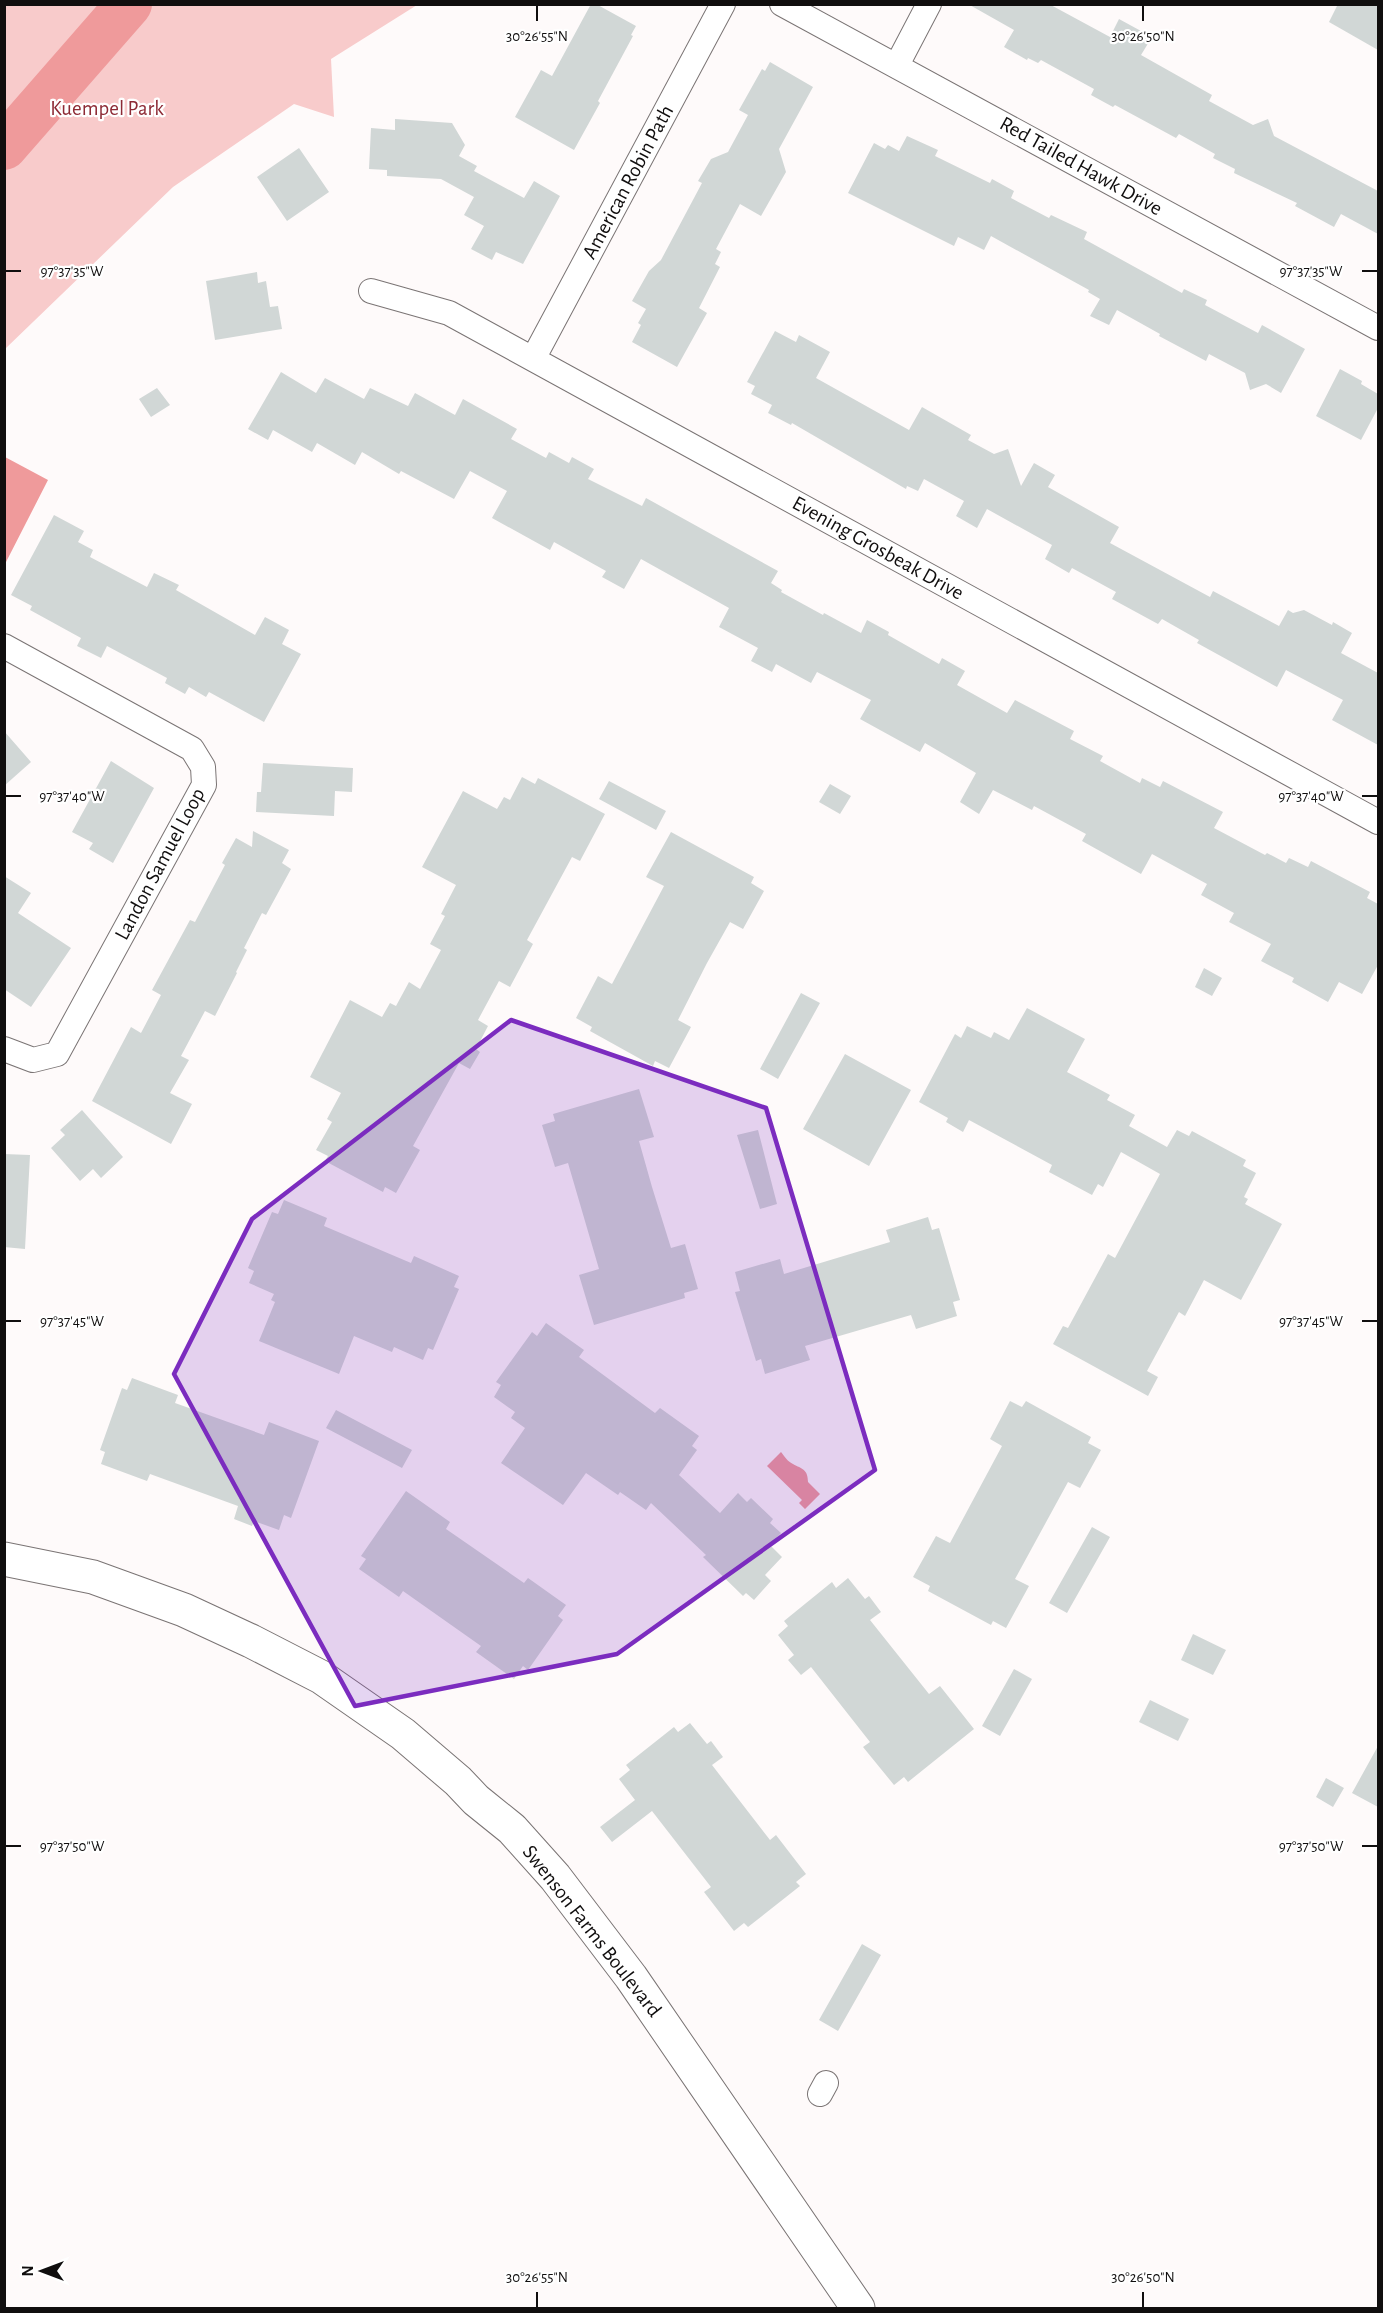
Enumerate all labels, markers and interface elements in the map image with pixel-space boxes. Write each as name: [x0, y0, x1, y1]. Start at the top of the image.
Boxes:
text: 30°26'55"N: [506, 29, 568, 44]
text: 30°26'50"N: [1111, 29, 1175, 44]
park label: Kuempel Park: [50, 98, 164, 119]
street label: American Robin Path: [579, 102, 677, 262]
street label: Red Tailed Hawk Drive: [996, 113, 1166, 219]
text: 97°37'35"W: [41, 264, 104, 279]
text: 97°37'35"W: [1280, 264, 1343, 279]
street label: Evening Grosbeak Drive: [789, 492, 967, 604]
street label: Landon Samuel Loop: [111, 785, 209, 943]
text: 97°37'40"W: [39, 789, 105, 804]
text: 97°37'40"W: [1278, 789, 1344, 804]
text: 97°37'45"W: [40, 1314, 105, 1329]
text: 97°37'45"W: [1279, 1314, 1344, 1329]
text: 97°37'50"W: [40, 1839, 105, 1854]
text: 97°37'50"W: [1279, 1839, 1344, 1854]
street label: Swenson Farms Boulevard: [519, 1841, 665, 2021]
north arrow: [12, 2241, 72, 2301]
text: N: [20, 2265, 36, 2277]
text: 30°26'55"N: [506, 2270, 568, 2285]
text: 30°26'50"N: [1111, 2270, 1175, 2285]

